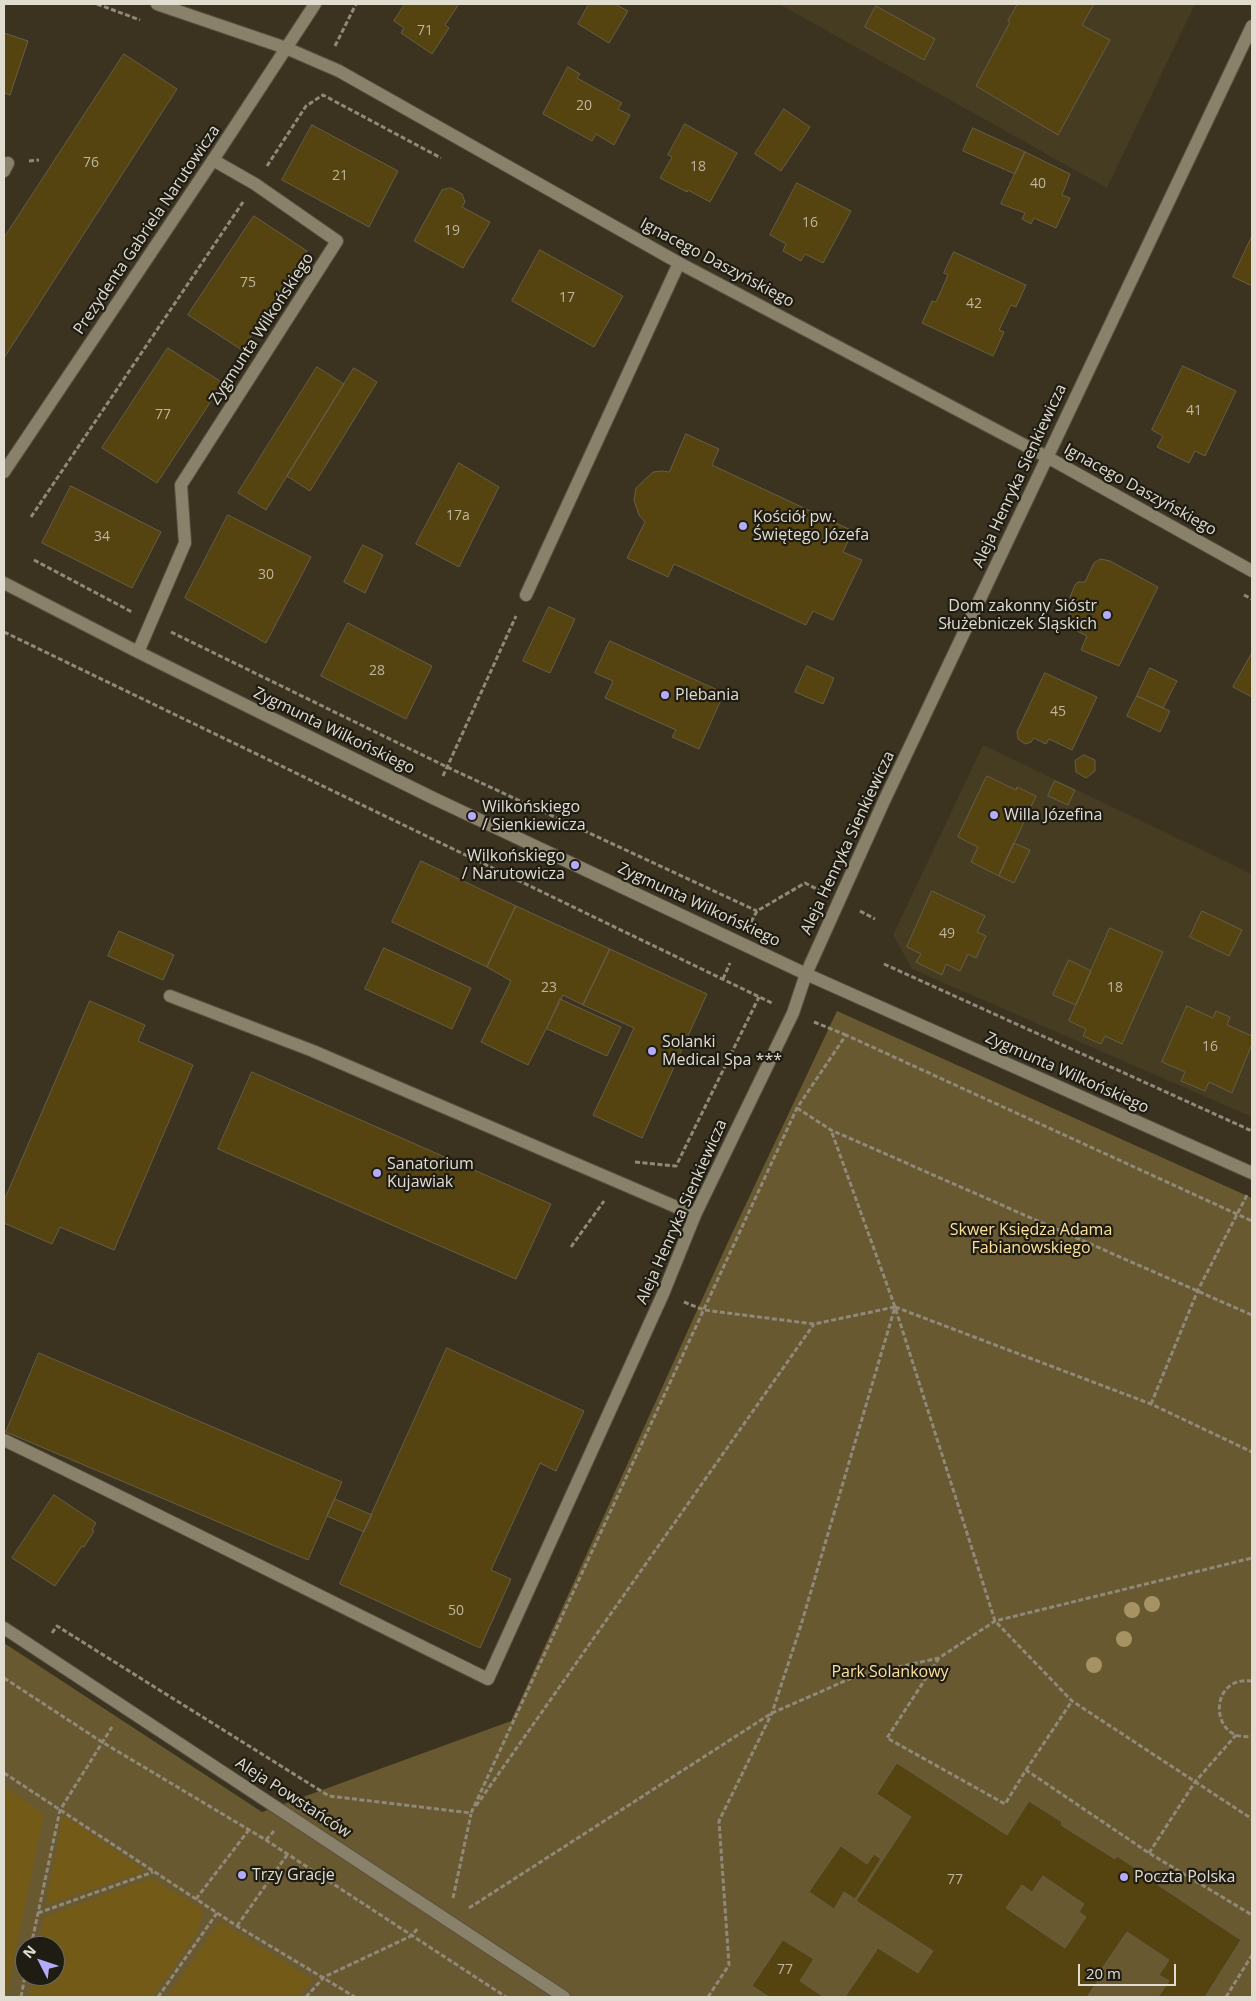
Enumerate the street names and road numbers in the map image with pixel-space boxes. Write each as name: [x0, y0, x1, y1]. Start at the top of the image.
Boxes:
street label: Prezydenta Gabriela Narutowicza: [70, 122, 224, 338]
street label: Ignacego Daszyńskiego: [637, 214, 797, 312]
street label: Zygmunta Wilkońskiego: [206, 250, 318, 408]
street label: Aleja Henryka Sienkiewicza: [969, 381, 1071, 571]
street label: Ignacego Daszyńskiego: [1060, 440, 1220, 540]
street label: Zygmunta Wilkońskiego: [250, 684, 418, 778]
street label: Aleja Henryka Sienkiewicza: [797, 748, 899, 938]
street label: Zygmunta Wilkońskiego: [615, 859, 783, 951]
street label: Zygmunta Wilkońskiego: [982, 1028, 1152, 1118]
street label: Aleja Henryka Sienkiewicza: [632, 1117, 732, 1307]
street label: Aleja Powstańców: [232, 1754, 354, 1842]

